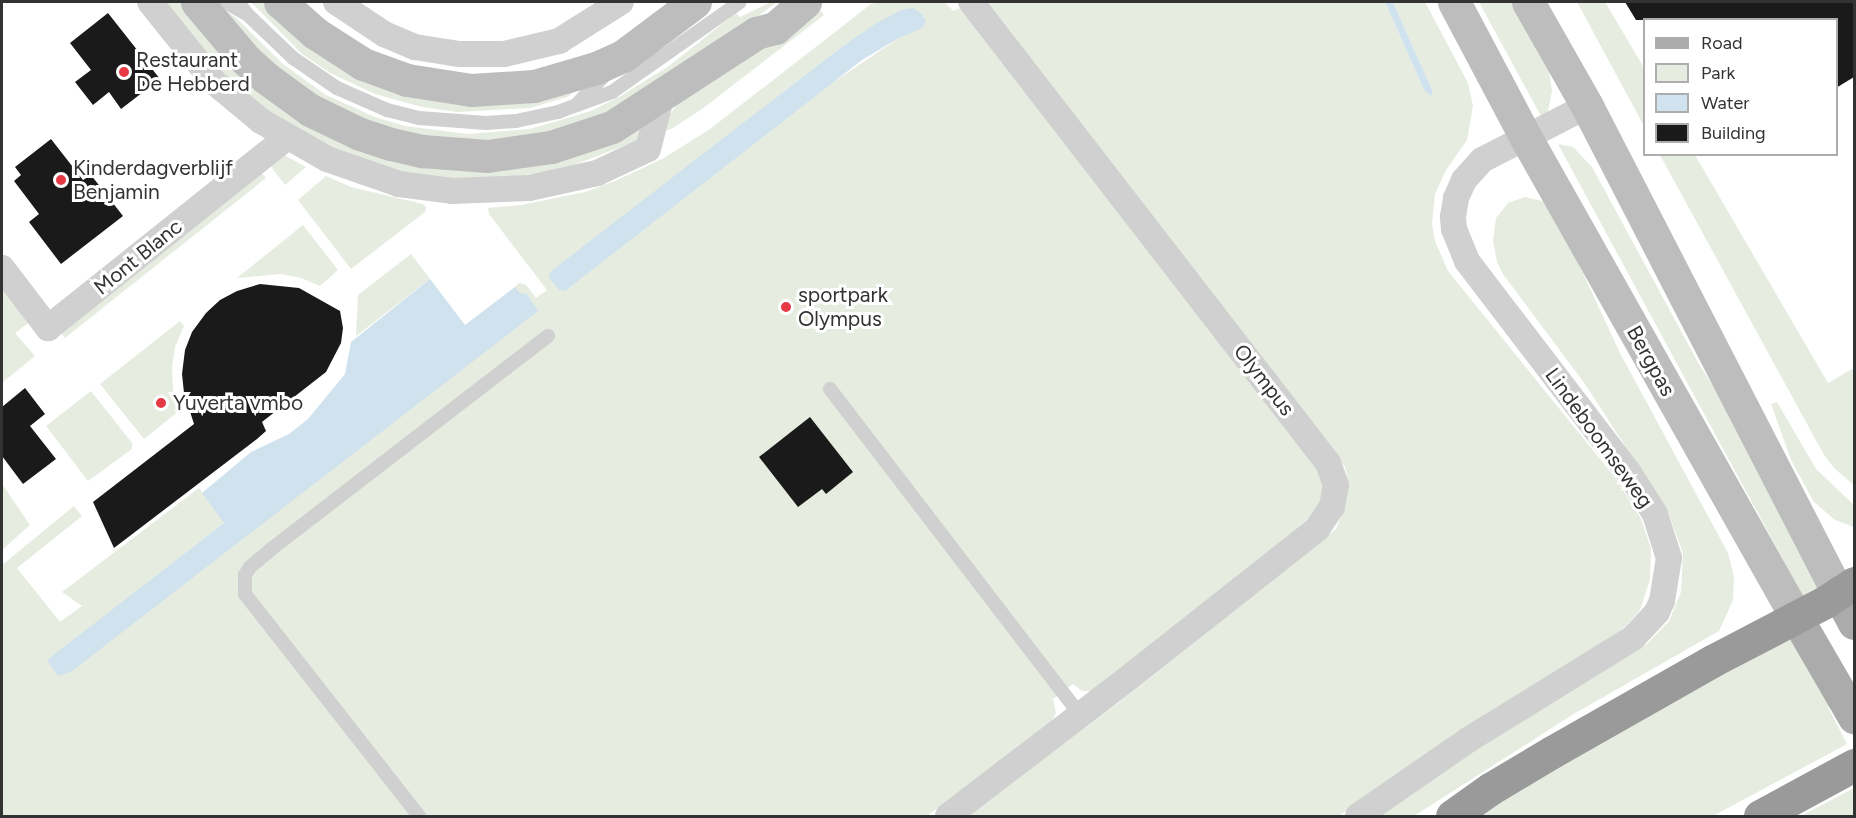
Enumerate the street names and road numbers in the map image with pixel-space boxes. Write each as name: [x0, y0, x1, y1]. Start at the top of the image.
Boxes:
street label: Mont Blanc: [89, 214, 187, 300]
street label: Bergpas: [1621, 321, 1681, 401]
street label: Olympus: [1228, 339, 1300, 421]
street label: Lindeboomseweg: [1540, 363, 1658, 513]

